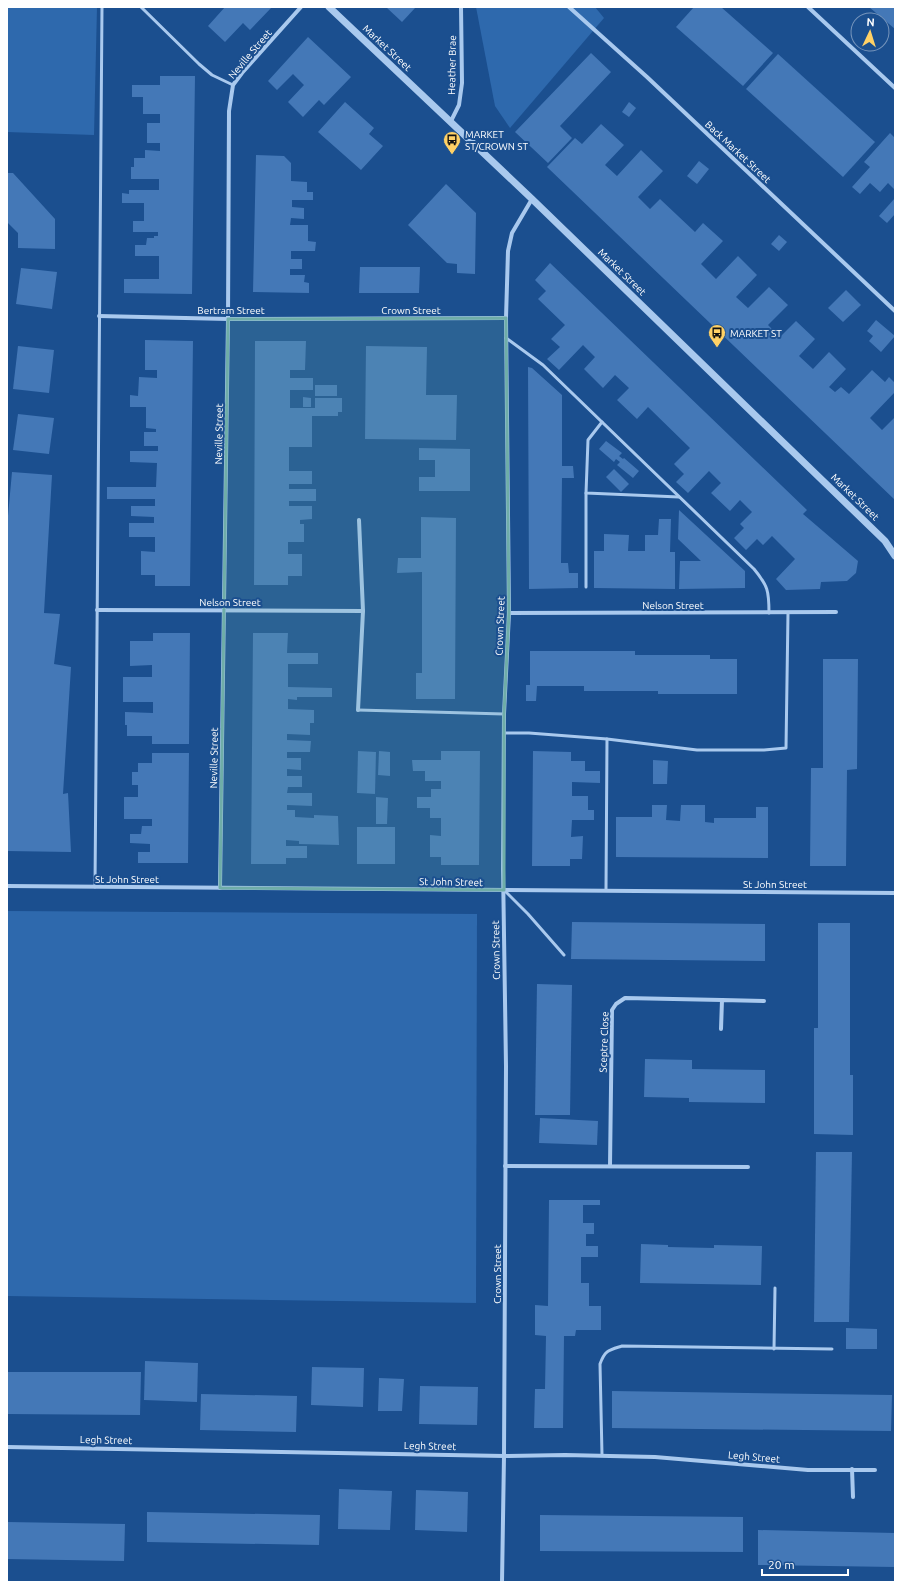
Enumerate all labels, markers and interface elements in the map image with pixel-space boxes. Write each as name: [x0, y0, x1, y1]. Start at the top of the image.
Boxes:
north arrow: [850, 12, 890, 52]
text: N: [866, 16, 875, 28]
street label: Market Street: [361, 23, 414, 73]
street label: Neville Street: [226, 27, 274, 81]
street label: Heather Brae: [446, 35, 458, 95]
street label: Back Market Street: [703, 119, 773, 185]
place label: MARKET ST/CROWN ST: [465, 129, 529, 152]
bus stop icon: MARKET ST/CROWN ST: [442, 130, 462, 155]
street label: Market Street: [596, 246, 648, 298]
street label: Bertram Street: [197, 305, 265, 316]
street label: Crown Street: [381, 305, 441, 316]
bus stop icon: MARKET ST: [707, 323, 727, 348]
place label: MARKET ST: [730, 328, 782, 339]
street label: Neville Street: [213, 403, 225, 465]
street label: Market Street: [829, 471, 881, 523]
street label: Crown Street: [493, 596, 507, 656]
street label: Nelson Street: [199, 597, 261, 608]
street label: Nelson Street: [642, 600, 704, 611]
street label: Neville Street: [208, 727, 220, 789]
street label: St John Street: [95, 874, 159, 885]
street label: St John Street: [419, 876, 483, 888]
street label: St John Street: [743, 879, 807, 890]
street label: Crown Street: [490, 920, 502, 980]
street label: Sceptre Close: [597, 1011, 611, 1073]
street label: Crown Street: [492, 1244, 503, 1304]
street label: Legh Street: [80, 1434, 132, 1446]
street label: Legh Street: [404, 1440, 456, 1452]
street label: Legh Street: [727, 1449, 781, 1465]
scale bar: [762, 1551, 848, 1577]
text: 20 m: [768, 1558, 795, 1571]

